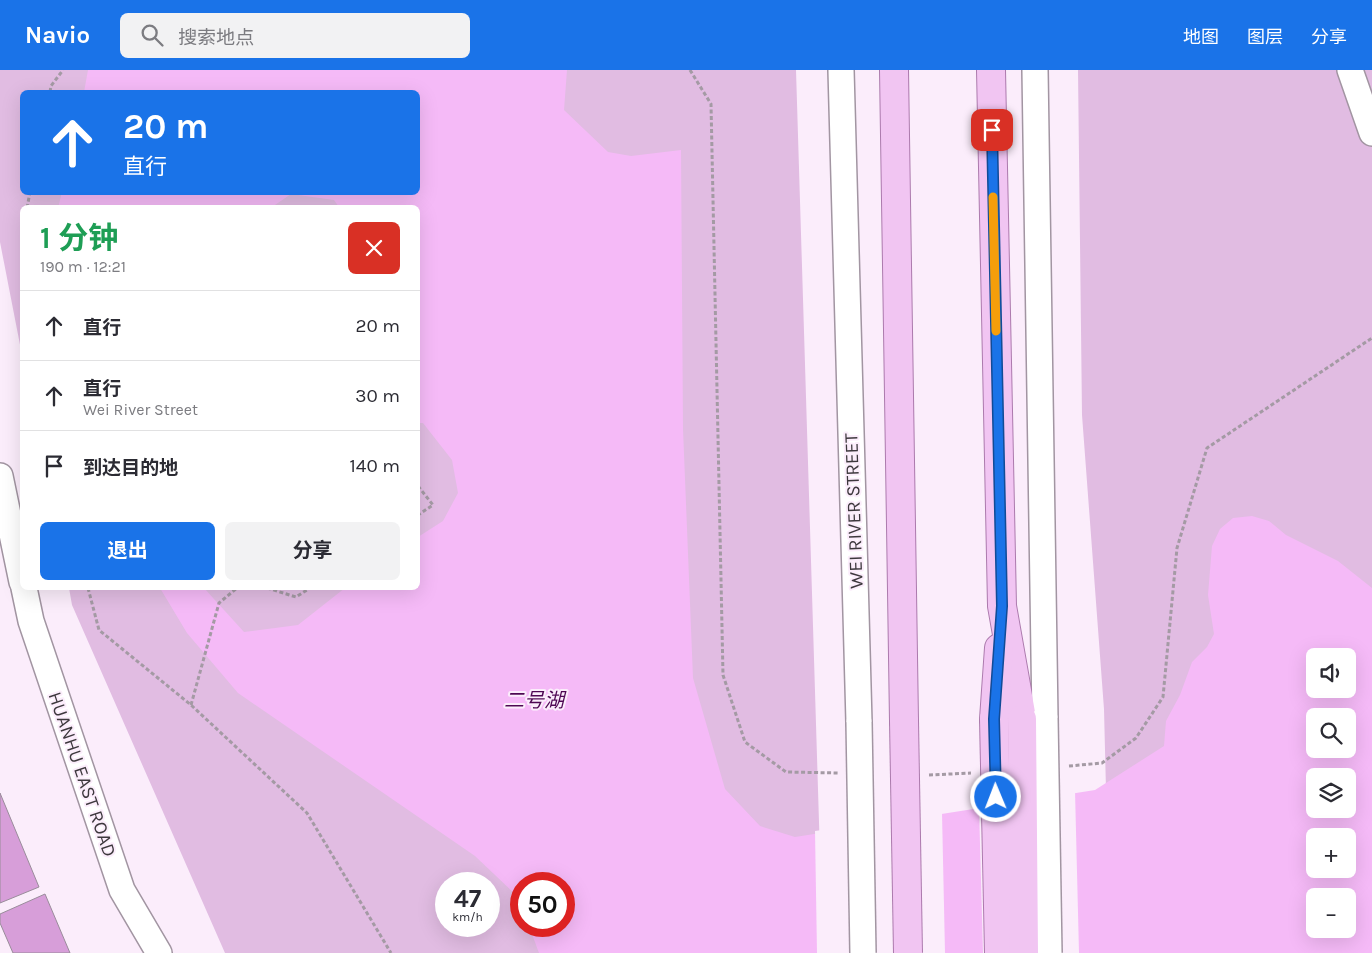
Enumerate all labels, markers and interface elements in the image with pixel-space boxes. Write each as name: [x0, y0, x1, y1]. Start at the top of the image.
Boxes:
search box: [120, 13, 470, 58]
text: Navio: [25, 21, 90, 49]
icon: search: [138, 21, 166, 49]
text: 地图: [1183, 26, 1219, 48]
text: 图层: [1247, 26, 1283, 48]
text: 分享: [1311, 26, 1347, 48]
text: 搜索地点: [178, 27, 254, 49]
text: 20 m: [123, 106, 208, 147]
pin: [971, 109, 1013, 151]
icon: ahead: [40, 110, 105, 175]
icon: arrive: [978, 116, 1006, 144]
text: 直行: [123, 154, 167, 180]
text: 1 分钟: [40, 220, 118, 256]
button: close: [348, 222, 400, 274]
text: 190 m · 12:21: [40, 257, 126, 276]
icon: ahead: [40, 312, 68, 340]
text: 20 m: [355, 315, 400, 337]
text: 直行: [83, 317, 121, 339]
text: 直行: [83, 378, 121, 400]
icon: ahead: [40, 382, 68, 410]
text: 30 m: [355, 385, 400, 407]
text: Wei River Street: [83, 400, 198, 419]
street label: WEI RIVER STREET: [840, 432, 868, 589]
icon: arrive: [40, 452, 68, 480]
text: 140 m: [350, 455, 400, 477]
text: 到达目的地: [83, 457, 178, 479]
button: 退出: [40, 522, 215, 580]
button: 分享: [225, 522, 400, 580]
map controls: [1306, 648, 1356, 938]
button: sound: [1306, 648, 1356, 698]
street label: HUANHU EAST ROAD: [43, 689, 121, 860]
water label: 二号湖: [504, 689, 567, 712]
button: search: [1306, 708, 1356, 758]
button: layers: [1306, 768, 1356, 818]
position arrow: [969, 770, 1021, 822]
button: +: [1306, 828, 1356, 878]
speed limit sign: 50: [510, 872, 575, 937]
text: 47: [454, 884, 481, 913]
button: −: [1306, 888, 1356, 938]
text: km/h: [452, 910, 483, 924]

